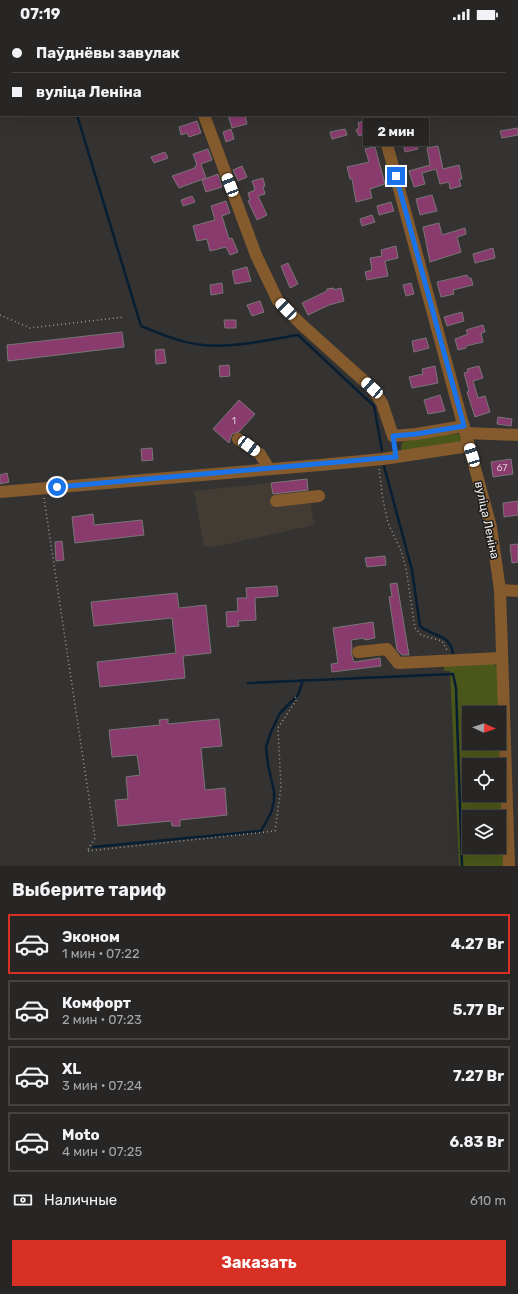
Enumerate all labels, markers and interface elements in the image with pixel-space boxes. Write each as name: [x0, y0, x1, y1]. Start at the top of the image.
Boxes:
text: 07:19: [20, 5, 60, 23]
text: Паўднёвы завулак: [36, 44, 180, 62]
text: вуліца Леніна: [36, 83, 142, 101]
callout: 2 мин: [363, 118, 429, 146]
text: 2 мин: [377, 124, 415, 139]
route end: [387, 167, 405, 185]
car: [220, 172, 240, 198]
car: [273, 296, 299, 322]
car: [359, 376, 385, 400]
house number: 1: [232, 415, 236, 427]
car: [236, 434, 262, 458]
car: [463, 442, 481, 468]
house number: 67: [497, 462, 507, 474]
route start: [48, 478, 66, 496]
street label: вуліца Леніна: [472, 480, 502, 560]
north arrow: [462, 706, 506, 750]
map controls: [462, 706, 506, 854]
button: locate: [462, 758, 506, 802]
button: layers: [462, 810, 506, 854]
text: Выберите тариф: [12, 879, 166, 901]
icon: car: [14, 926, 50, 962]
text: Эконом: [62, 928, 120, 946]
text: 4.27 Br: [451, 935, 504, 953]
text: 1 мин · 07:22: [62, 946, 140, 961]
icon: car: [14, 992, 50, 1028]
text: Комфорт: [62, 994, 131, 1012]
text: 5.77 Br: [453, 1001, 504, 1019]
text: 2 мин · 07:23: [62, 1012, 142, 1027]
icon: car: [14, 1058, 50, 1094]
text: XL: [62, 1060, 81, 1078]
text: 7.27 Br: [453, 1067, 504, 1085]
text: 3 мин · 07:24: [62, 1078, 142, 1093]
icon: car: [14, 1124, 50, 1160]
text: Moto: [62, 1126, 100, 1144]
text: 6.83 Br: [449, 1133, 504, 1151]
text: 4 мин · 07:25: [62, 1144, 142, 1159]
icon: cash: [12, 1189, 34, 1211]
text: Наличные: [44, 1191, 117, 1209]
text: 610 m: [470, 1193, 506, 1208]
button: Заказать: [12, 1240, 506, 1286]

